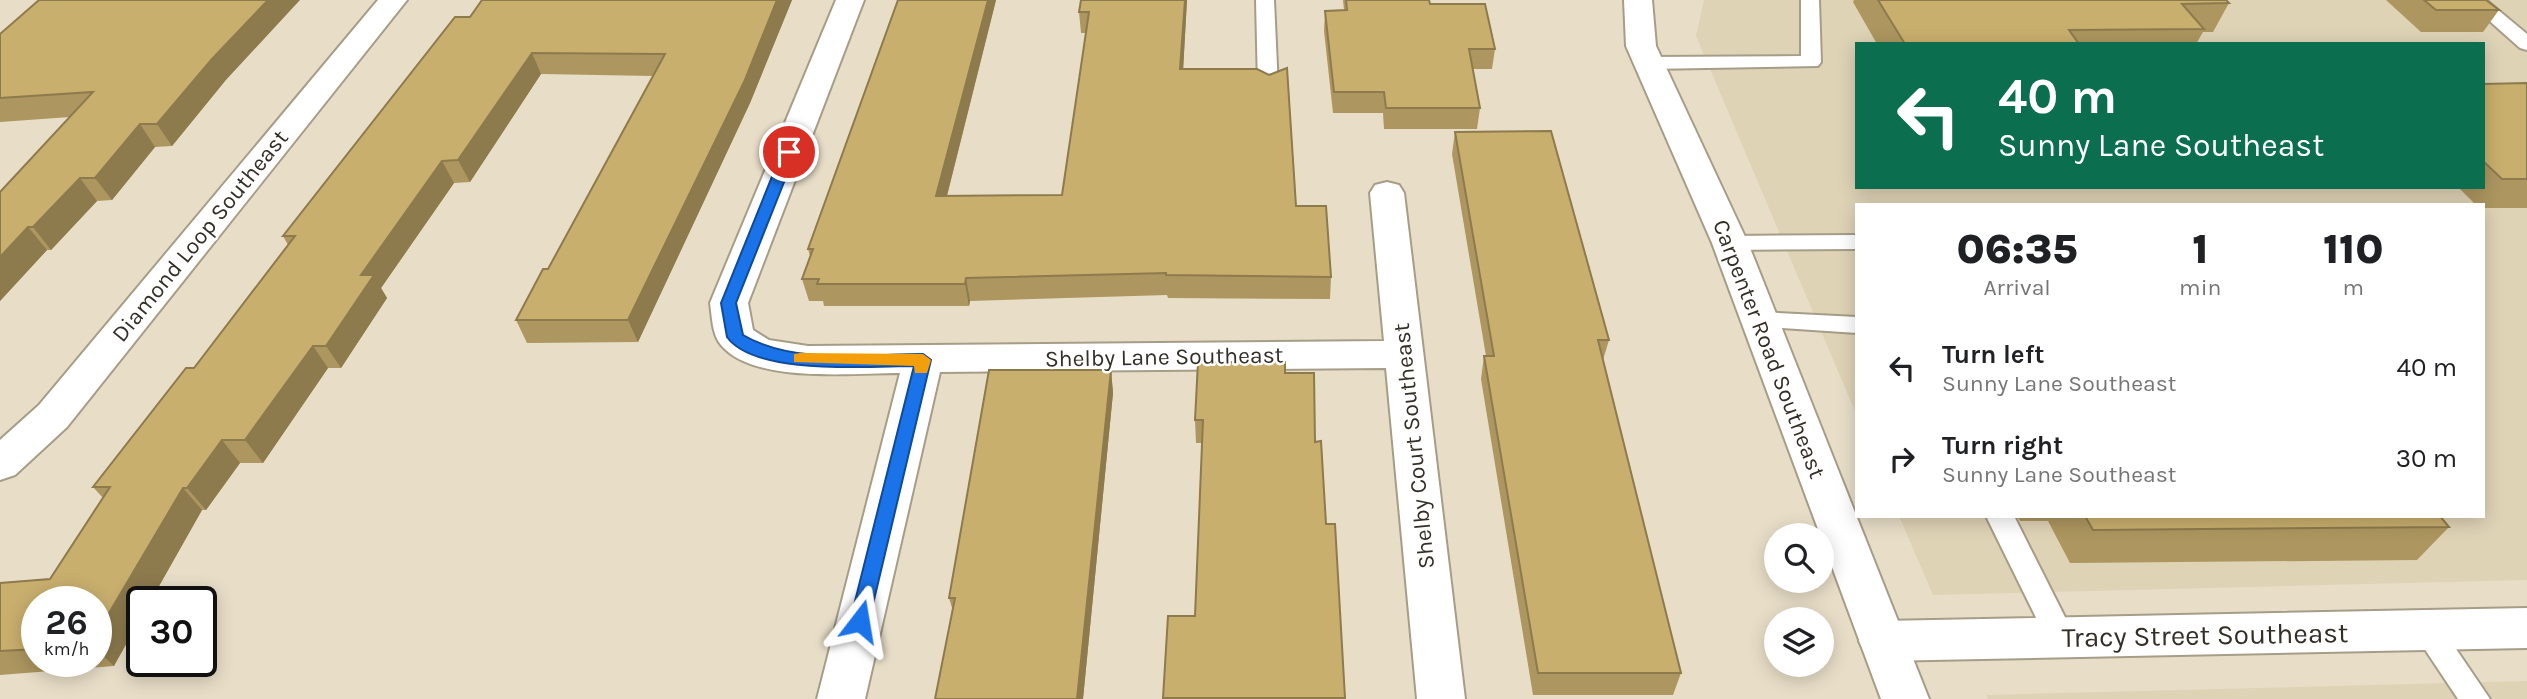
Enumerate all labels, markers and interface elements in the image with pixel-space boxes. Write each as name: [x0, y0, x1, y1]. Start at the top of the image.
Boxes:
text: 40 m: [1998, 68, 2117, 125]
icon: left: [1883, 70, 1974, 161]
pin: [759, 122, 819, 182]
street label: Diamond Loop Southeast: [106, 124, 294, 347]
text: Sunny Lane Southeast: [1998, 127, 2324, 164]
icon: arrive: [770, 133, 808, 171]
street label: Carpenter Road Southeast: [1707, 216, 1831, 483]
text: 06:35: [1957, 224, 2078, 274]
text: 1: [2192, 224, 2208, 274]
text: 110: [2323, 224, 2383, 274]
text: Arrival: [1983, 274, 2051, 301]
text: min: [2179, 274, 2221, 301]
text: m: [2342, 274, 2364, 301]
street label: Shelby Court Southeast: [1388, 321, 1440, 570]
text: Turn left: [1942, 339, 2044, 370]
street label: Shelby Lane Southeast: [1045, 341, 1284, 373]
icon: left: [1883, 349, 1921, 387]
text: 40 m: [2397, 352, 2457, 383]
text: Sunny Lane Southeast: [1942, 370, 2176, 397]
text: Turn right: [1942, 430, 2063, 461]
icon: right: [1883, 440, 1921, 478]
text: 30 m: [2396, 443, 2457, 474]
text: Sunny Lane Southeast: [1942, 461, 2176, 488]
map controls: [1764, 523, 1834, 677]
button: search: [1764, 523, 1834, 593]
position arrow: [823, 584, 897, 658]
speed limit sign: 30: [126, 586, 217, 677]
text: 26: [45, 602, 88, 643]
button: layers: [1764, 607, 1834, 677]
street label: Tracy Street Southeast: [2061, 616, 2349, 654]
text: km/h: [44, 638, 89, 660]

